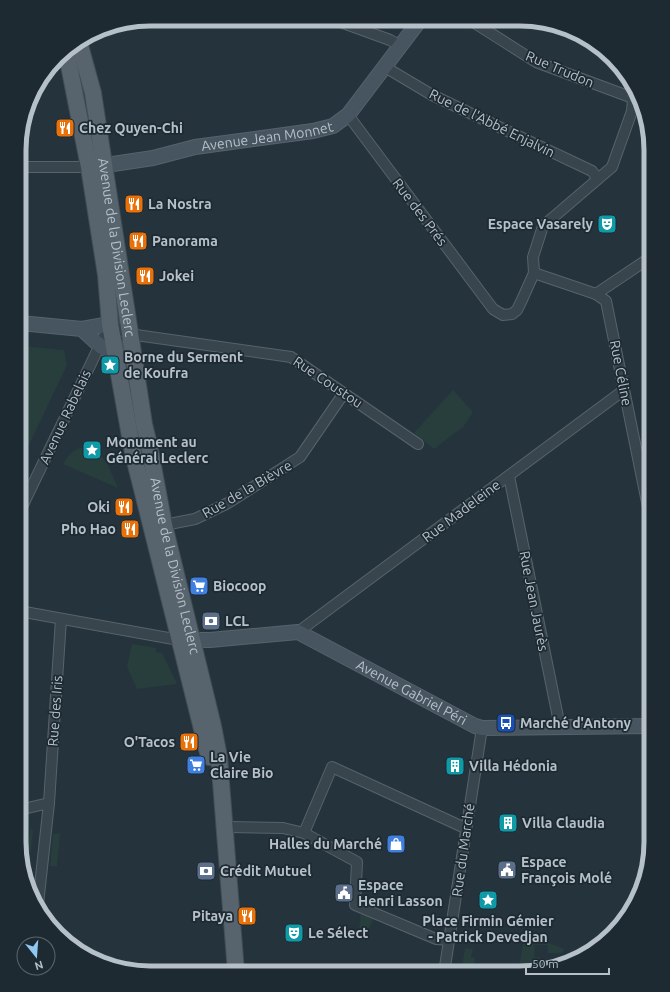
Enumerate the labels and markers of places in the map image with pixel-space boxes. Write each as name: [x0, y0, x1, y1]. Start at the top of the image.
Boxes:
restaurant icon: Chez Quyen-Chi: [54, 117, 76, 139]
place label: Chez Quyen-Chi: [79, 120, 183, 136]
restaurant icon: La Nostra: [123, 193, 145, 215]
place label: La Nostra: [148, 196, 212, 212]
theatre icon: Espace Vasarely: [596, 213, 618, 235]
place label: Espace Vasarely: [488, 216, 594, 232]
restaurant icon: Panorama: [127, 230, 149, 252]
place label: Panorama: [152, 233, 218, 249]
restaurant icon: Jokei: [134, 265, 156, 287]
place label: Jokei: [159, 268, 194, 284]
place label: Borne du Serment de Koufra: [124, 349, 243, 381]
place icon: Borne du Serment de Koufra: [99, 354, 121, 376]
place label: Monument au Général Leclerc: [106, 434, 208, 466]
place icon: Monument au Général Leclerc: [81, 439, 103, 461]
restaurant icon: Oki: [113, 496, 135, 518]
place label: Oki: [87, 499, 110, 515]
restaurant icon: Pho Hao: [119, 518, 141, 540]
place label: Pho Hao: [61, 521, 116, 537]
supermarket icon: Biocoop: [188, 575, 210, 597]
place label: Biocoop: [213, 578, 266, 594]
bank icon: LCL: [200, 610, 222, 632]
place label: LCL: [225, 613, 249, 629]
bus stop icon: Marché d'Antony: [495, 712, 517, 734]
place label: Marché d'Antony: [520, 715, 632, 731]
restaurant icon: O'Tacos: [178, 731, 200, 753]
place label: O'Tacos: [124, 734, 175, 750]
place label: La Vie Claire Bio: [210, 749, 273, 781]
supermarket icon: La Vie Claire Bio: [185, 754, 207, 776]
building icon: Villa Hédonia: [444, 755, 466, 777]
place label: Villa Hédonia: [469, 758, 557, 774]
building icon: Villa Claudia: [497, 812, 519, 834]
place label: Villa Claudia: [522, 815, 605, 831]
shop icon: Halles du Marché: [385, 833, 407, 855]
place label: Halles du Marché: [269, 836, 382, 852]
place label: Espace François Molé: [521, 854, 612, 887]
public building icon: Espace François Molé: [496, 859, 518, 881]
bank icon: Crédit Mutuel: [195, 860, 217, 882]
place label: Crédit Mutuel: [220, 863, 311, 879]
place label: Espace Henri Lasson: [358, 877, 443, 909]
public building icon: Espace Henri Lasson: [333, 882, 355, 904]
place icon: Place Firmin Gémier - Patrick Devedjan: [477, 889, 499, 911]
restaurant icon: Pitaya: [236, 905, 258, 927]
place label: Pitaya: [192, 908, 233, 924]
place label: Place Firmin Gémier - Patrick Devedjan: [422, 913, 554, 945]
theatre icon: Le Sélect: [283, 922, 305, 944]
place label: Le Sélect: [308, 925, 368, 941]

